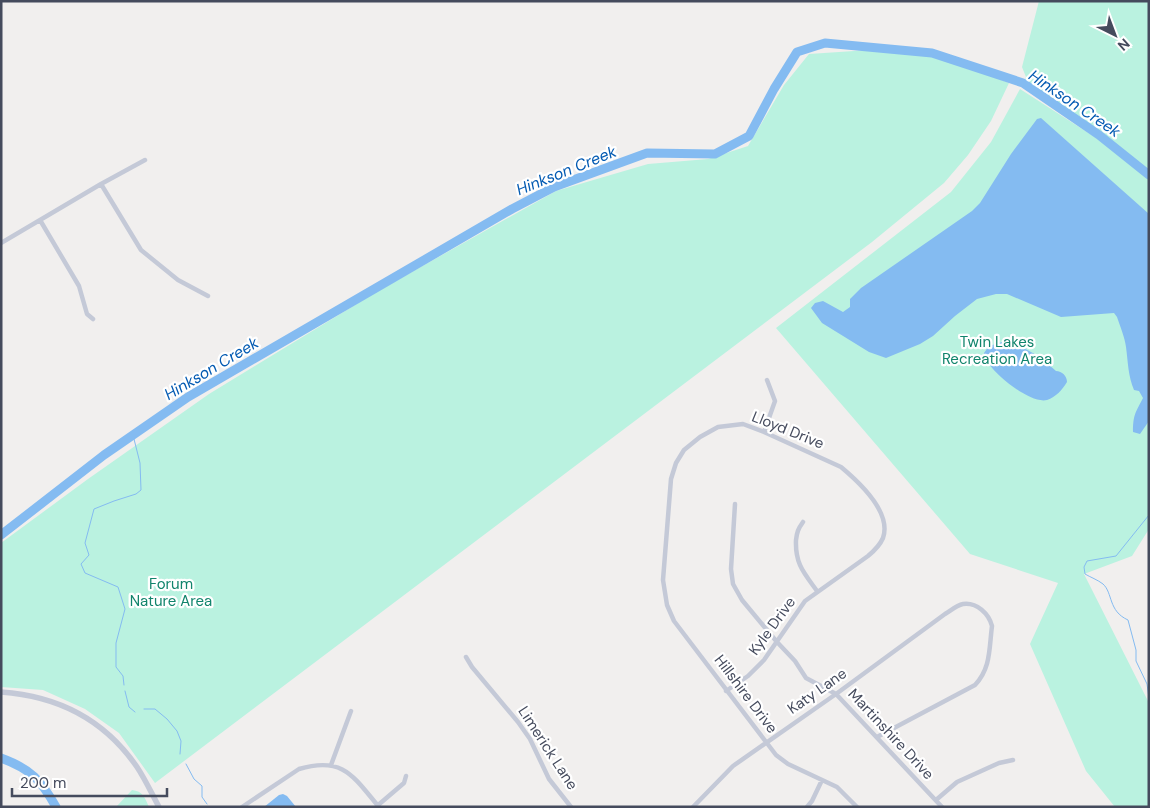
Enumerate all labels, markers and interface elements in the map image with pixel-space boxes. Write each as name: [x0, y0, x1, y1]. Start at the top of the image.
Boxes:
north arrow: [1090, 10, 1140, 60]
text: N: [1114, 35, 1134, 55]
water label: Hinkson Creek: [1025, 65, 1125, 142]
water label: Hinkson Creek: [513, 140, 620, 200]
water label: Hinkson Creek: [160, 332, 263, 405]
park label: Twin Lakes Recreation Area: [942, 332, 1052, 369]
street label: Lloyd Drive: [749, 406, 827, 454]
park label: Forum Nature Area: [130, 574, 212, 611]
street label: Kyle Drive: [744, 593, 800, 659]
street label: Hillshire Drive: [710, 651, 782, 737]
street label: Katy Lane: [783, 663, 851, 719]
street label: Martinshire Drive: [844, 684, 938, 784]
street label: Limerick Lane: [514, 702, 582, 794]
scale bar: [12, 766, 168, 798]
text: 200 m: [20, 773, 66, 793]

